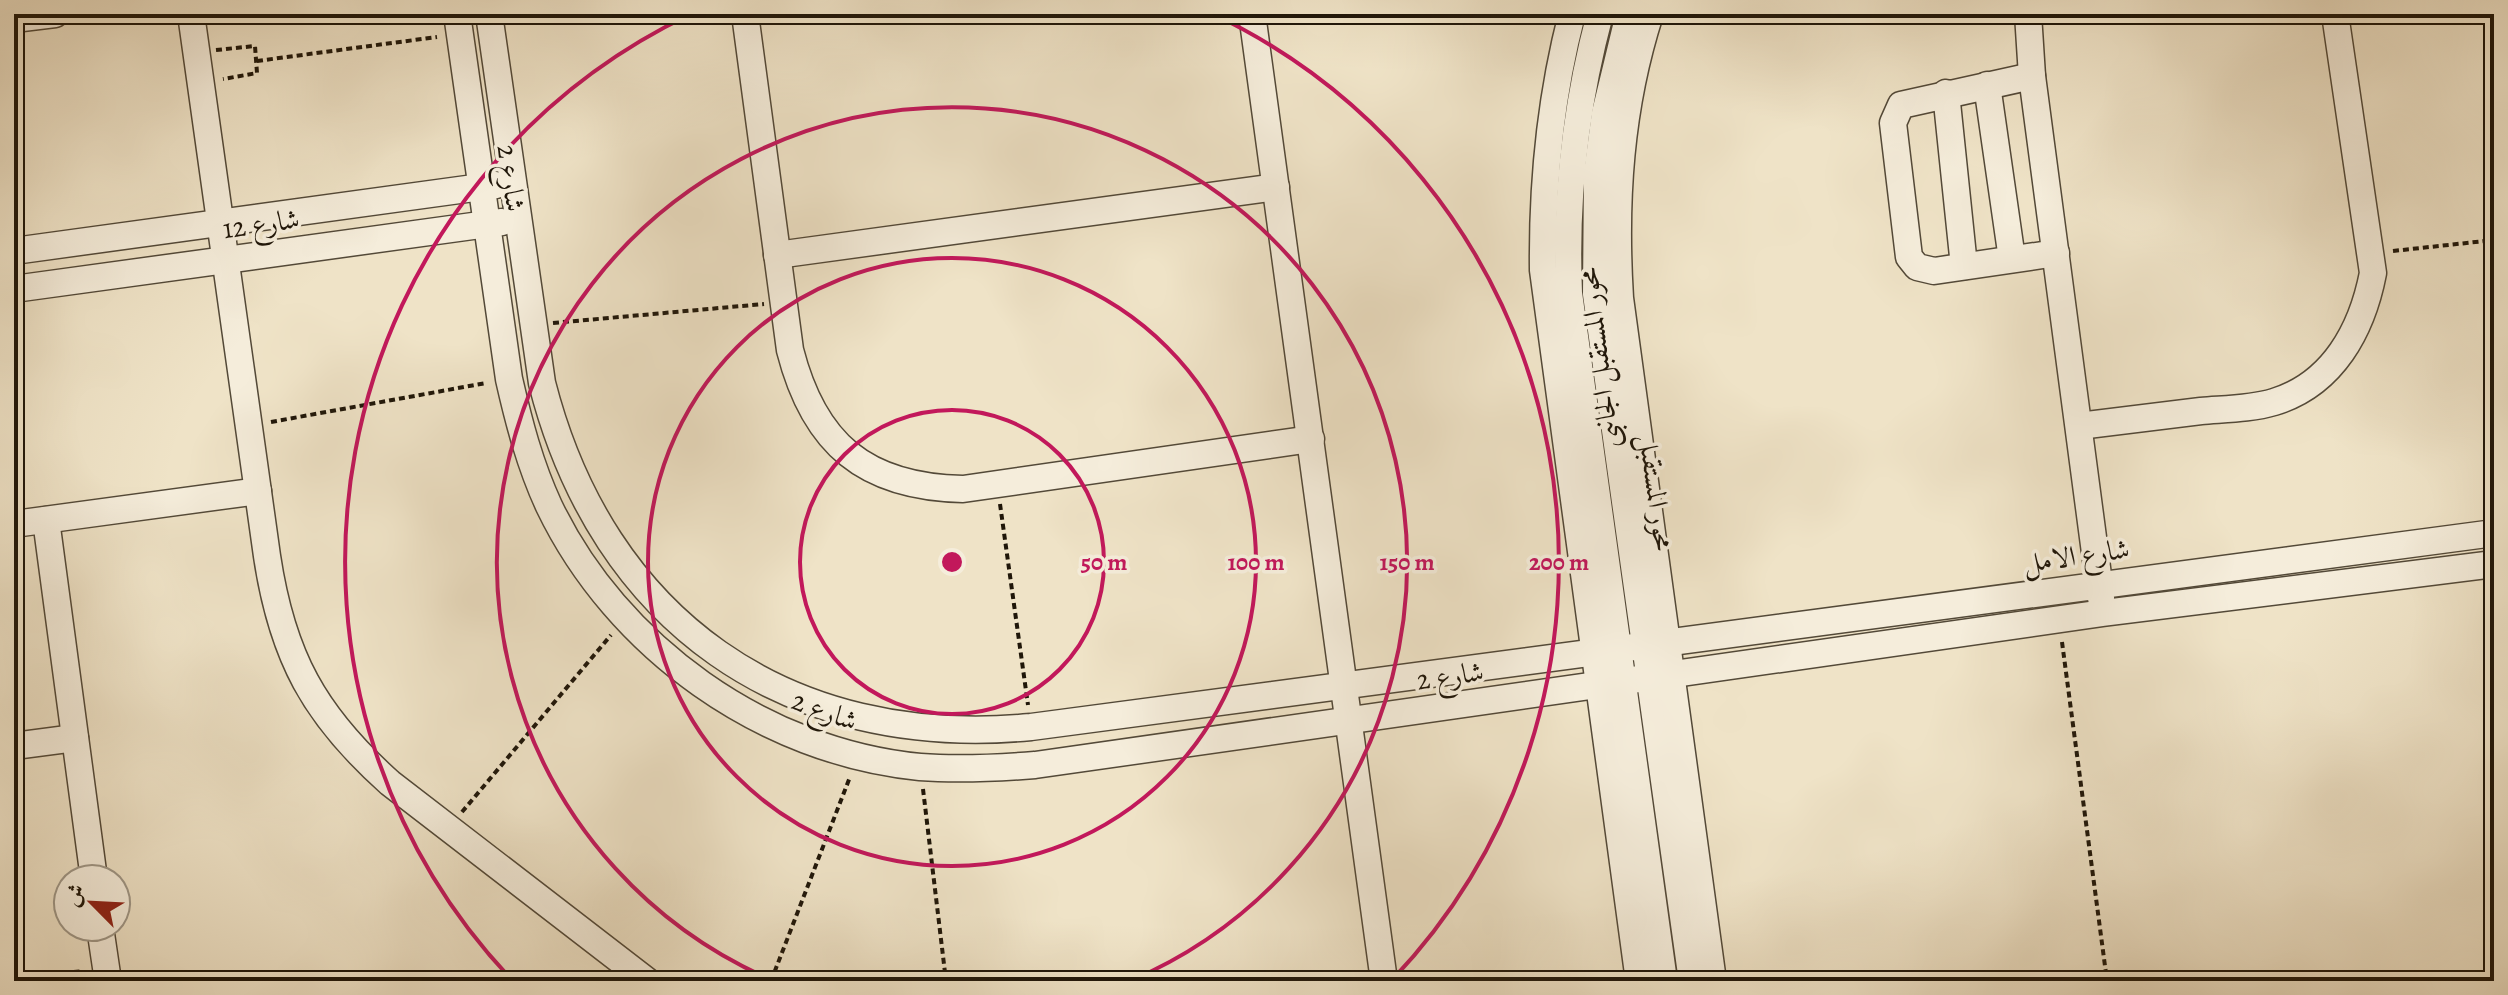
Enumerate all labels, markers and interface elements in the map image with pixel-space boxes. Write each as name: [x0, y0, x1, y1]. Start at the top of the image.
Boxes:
street label: شارع 2: [484, 142, 535, 215]
street label: شارع 12: [220, 200, 302, 252]
street label: محور المستقبل الجانبى: [1569, 265, 1630, 450]
street label: محور المستقبل: [1629, 431, 1683, 553]
street label: شارع الامل: [2020, 530, 2132, 586]
text: 50 m: [1081, 546, 1127, 578]
text: 100 m: [1227, 546, 1285, 578]
text: 150 m: [1379, 546, 1435, 578]
text: 200 m: [1529, 546, 1589, 578]
centre of rings: [938, 548, 966, 576]
street label: شارع 2: [1414, 652, 1487, 703]
street label: شارع 2: [785, 682, 863, 744]
north arrow: [52, 863, 132, 943]
text: ش: [57, 879, 93, 911]

